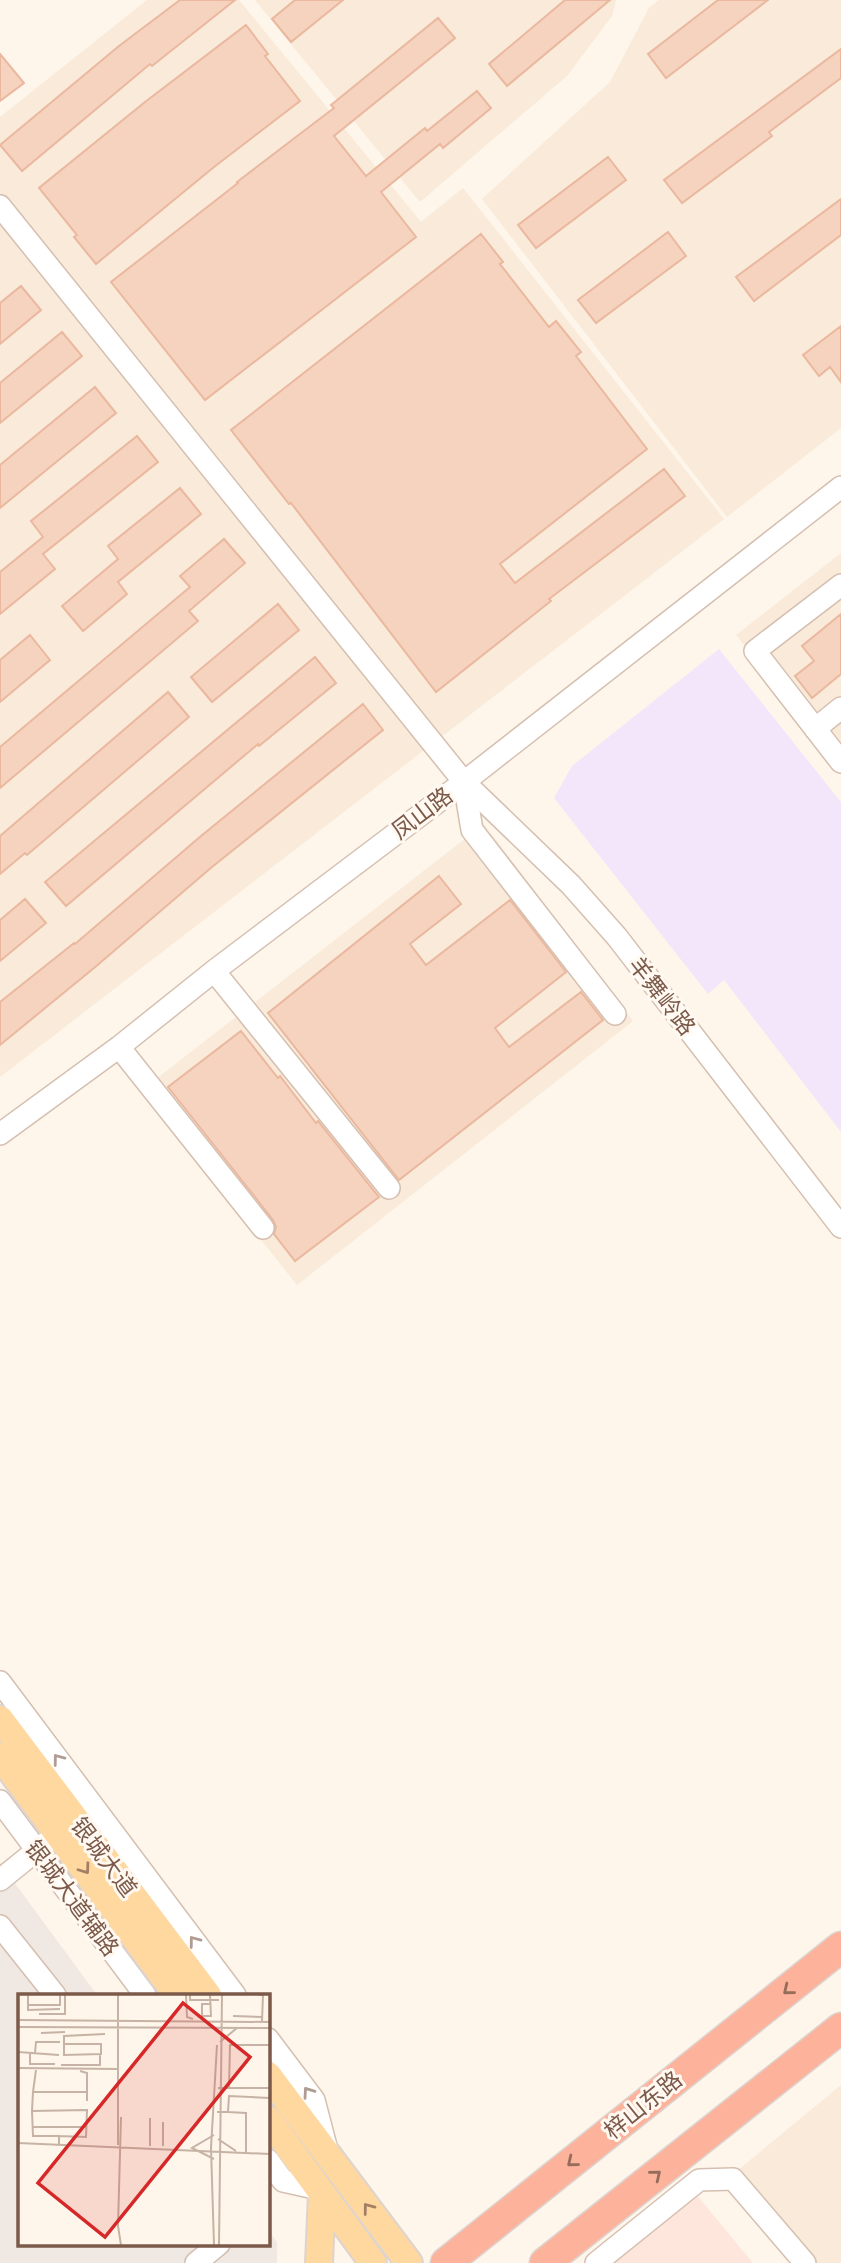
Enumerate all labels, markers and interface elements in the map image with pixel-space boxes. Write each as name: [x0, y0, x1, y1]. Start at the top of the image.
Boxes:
street label: 凤山路: [385, 780, 459, 847]
street label: 羊舞岭路: [621, 951, 702, 1042]
one-way arrow: [53, 1754, 66, 1766]
street label: 银城大道: [64, 1811, 144, 1903]
street label: 银城大道辅路: [18, 1834, 126, 1963]
one-way arrow: [77, 1861, 90, 1874]
one-way arrow: [190, 1936, 203, 1948]
one-way arrow: [783, 1981, 795, 1994]
inset map: [18, 1994, 270, 2246]
street label: 梓山东路: [598, 2064, 689, 2146]
one-way arrow: [304, 2087, 316, 2100]
one-way arrow: [567, 2154, 579, 2167]
one-way arrow: [649, 2170, 661, 2183]
one-way arrow: [364, 2204, 377, 2216]

